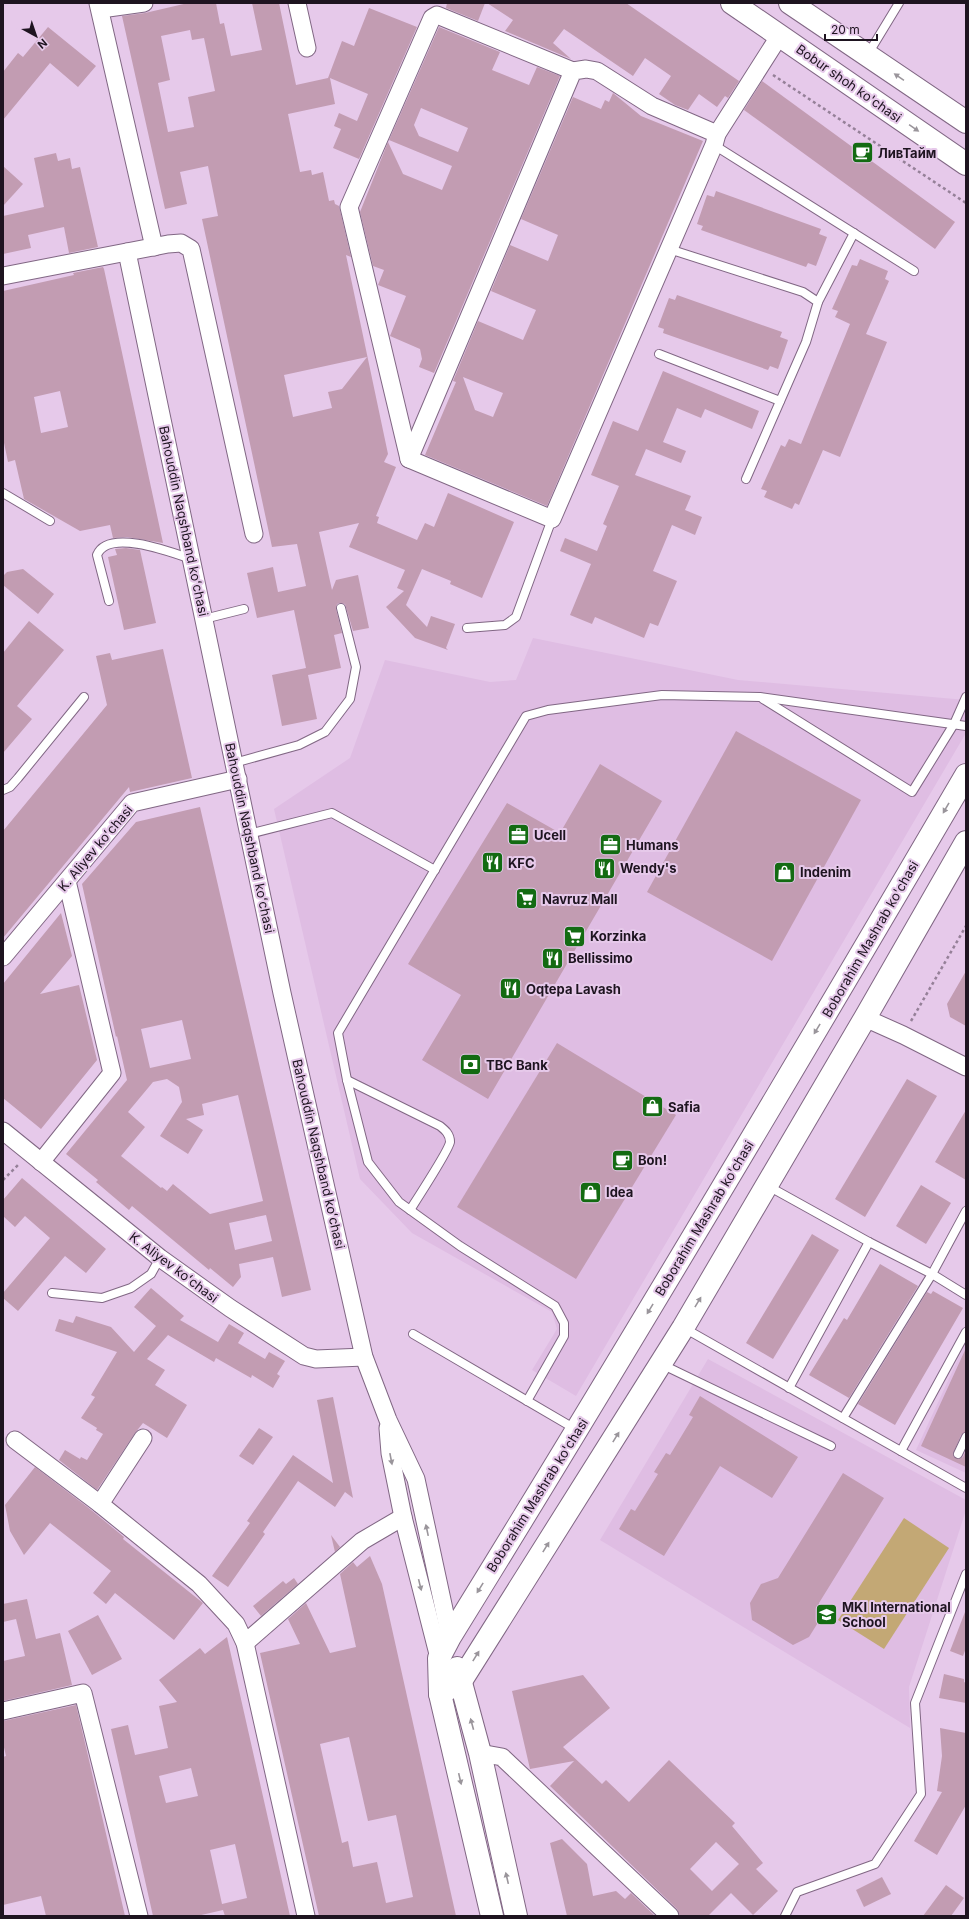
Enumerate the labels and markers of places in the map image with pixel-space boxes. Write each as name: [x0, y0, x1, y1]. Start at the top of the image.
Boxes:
cafe icon: ЛивТайм: [850, 140, 876, 166]
place label: ЛивТайм: [878, 145, 936, 161]
office icon: Ucell: [506, 822, 532, 848]
place label: Ucell: [534, 827, 566, 843]
office icon: Humans: [597, 832, 623, 858]
place label: Humans: [626, 837, 679, 853]
restaurant icon: KFC: [479, 850, 505, 876]
place label: KFC: [508, 855, 535, 871]
restaurant icon: Wendy's: [591, 855, 617, 881]
shop icon: Indenim: [771, 859, 797, 885]
place label: Wendy's: [620, 860, 676, 876]
place label: Indenim: [800, 864, 851, 880]
supermarket icon: Navruz Mall: [514, 886, 540, 912]
place label: Navruz Mall: [542, 891, 618, 907]
supermarket icon: Korzinka: [562, 923, 588, 949]
place label: Korzinka: [590, 928, 646, 944]
restaurant icon: Bellissimo: [539, 945, 565, 971]
place label: Bellissimo: [568, 950, 633, 966]
restaurant icon: Oqtepa Lavash: [497, 976, 523, 1002]
place label: Oqtepa Lavash: [526, 981, 621, 997]
bank icon: TBC Bank: [457, 1052, 483, 1078]
place label: TBC Bank: [486, 1057, 548, 1073]
shop icon: Safia: [639, 1094, 665, 1120]
place label: Safia: [668, 1099, 700, 1115]
cafe icon: Bon!: [610, 1147, 636, 1173]
place label: Bon!: [638, 1152, 667, 1168]
shop icon: Idea: [578, 1179, 604, 1205]
place label: Idea: [606, 1184, 633, 1200]
place label: MKI International School: [842, 1599, 951, 1630]
school or university icon: MKI International School: [814, 1601, 840, 1627]

